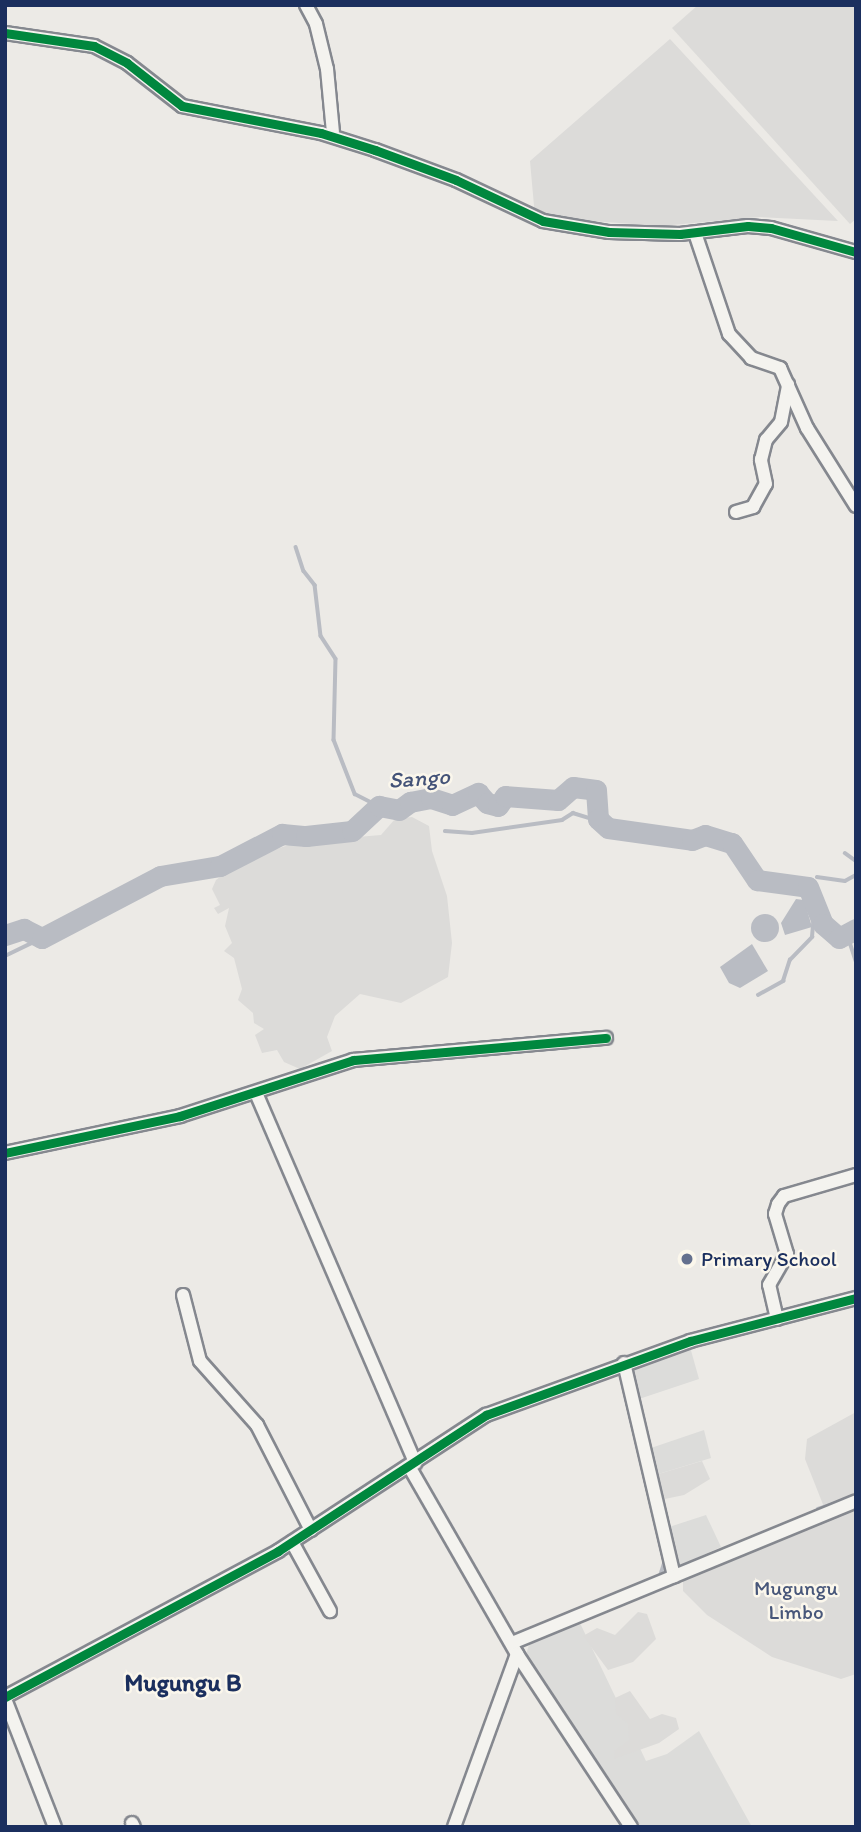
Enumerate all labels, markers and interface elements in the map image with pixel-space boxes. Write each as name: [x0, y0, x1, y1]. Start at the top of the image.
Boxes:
water label: Sango: [387, 762, 451, 794]
place label: Primary School: [701, 1246, 837, 1272]
marker: Primary School: [679, 1251, 695, 1267]
park label: Mugungu Limbo: [754, 1575, 838, 1625]
district label: Mugungu B: [125, 1669, 241, 1697]

